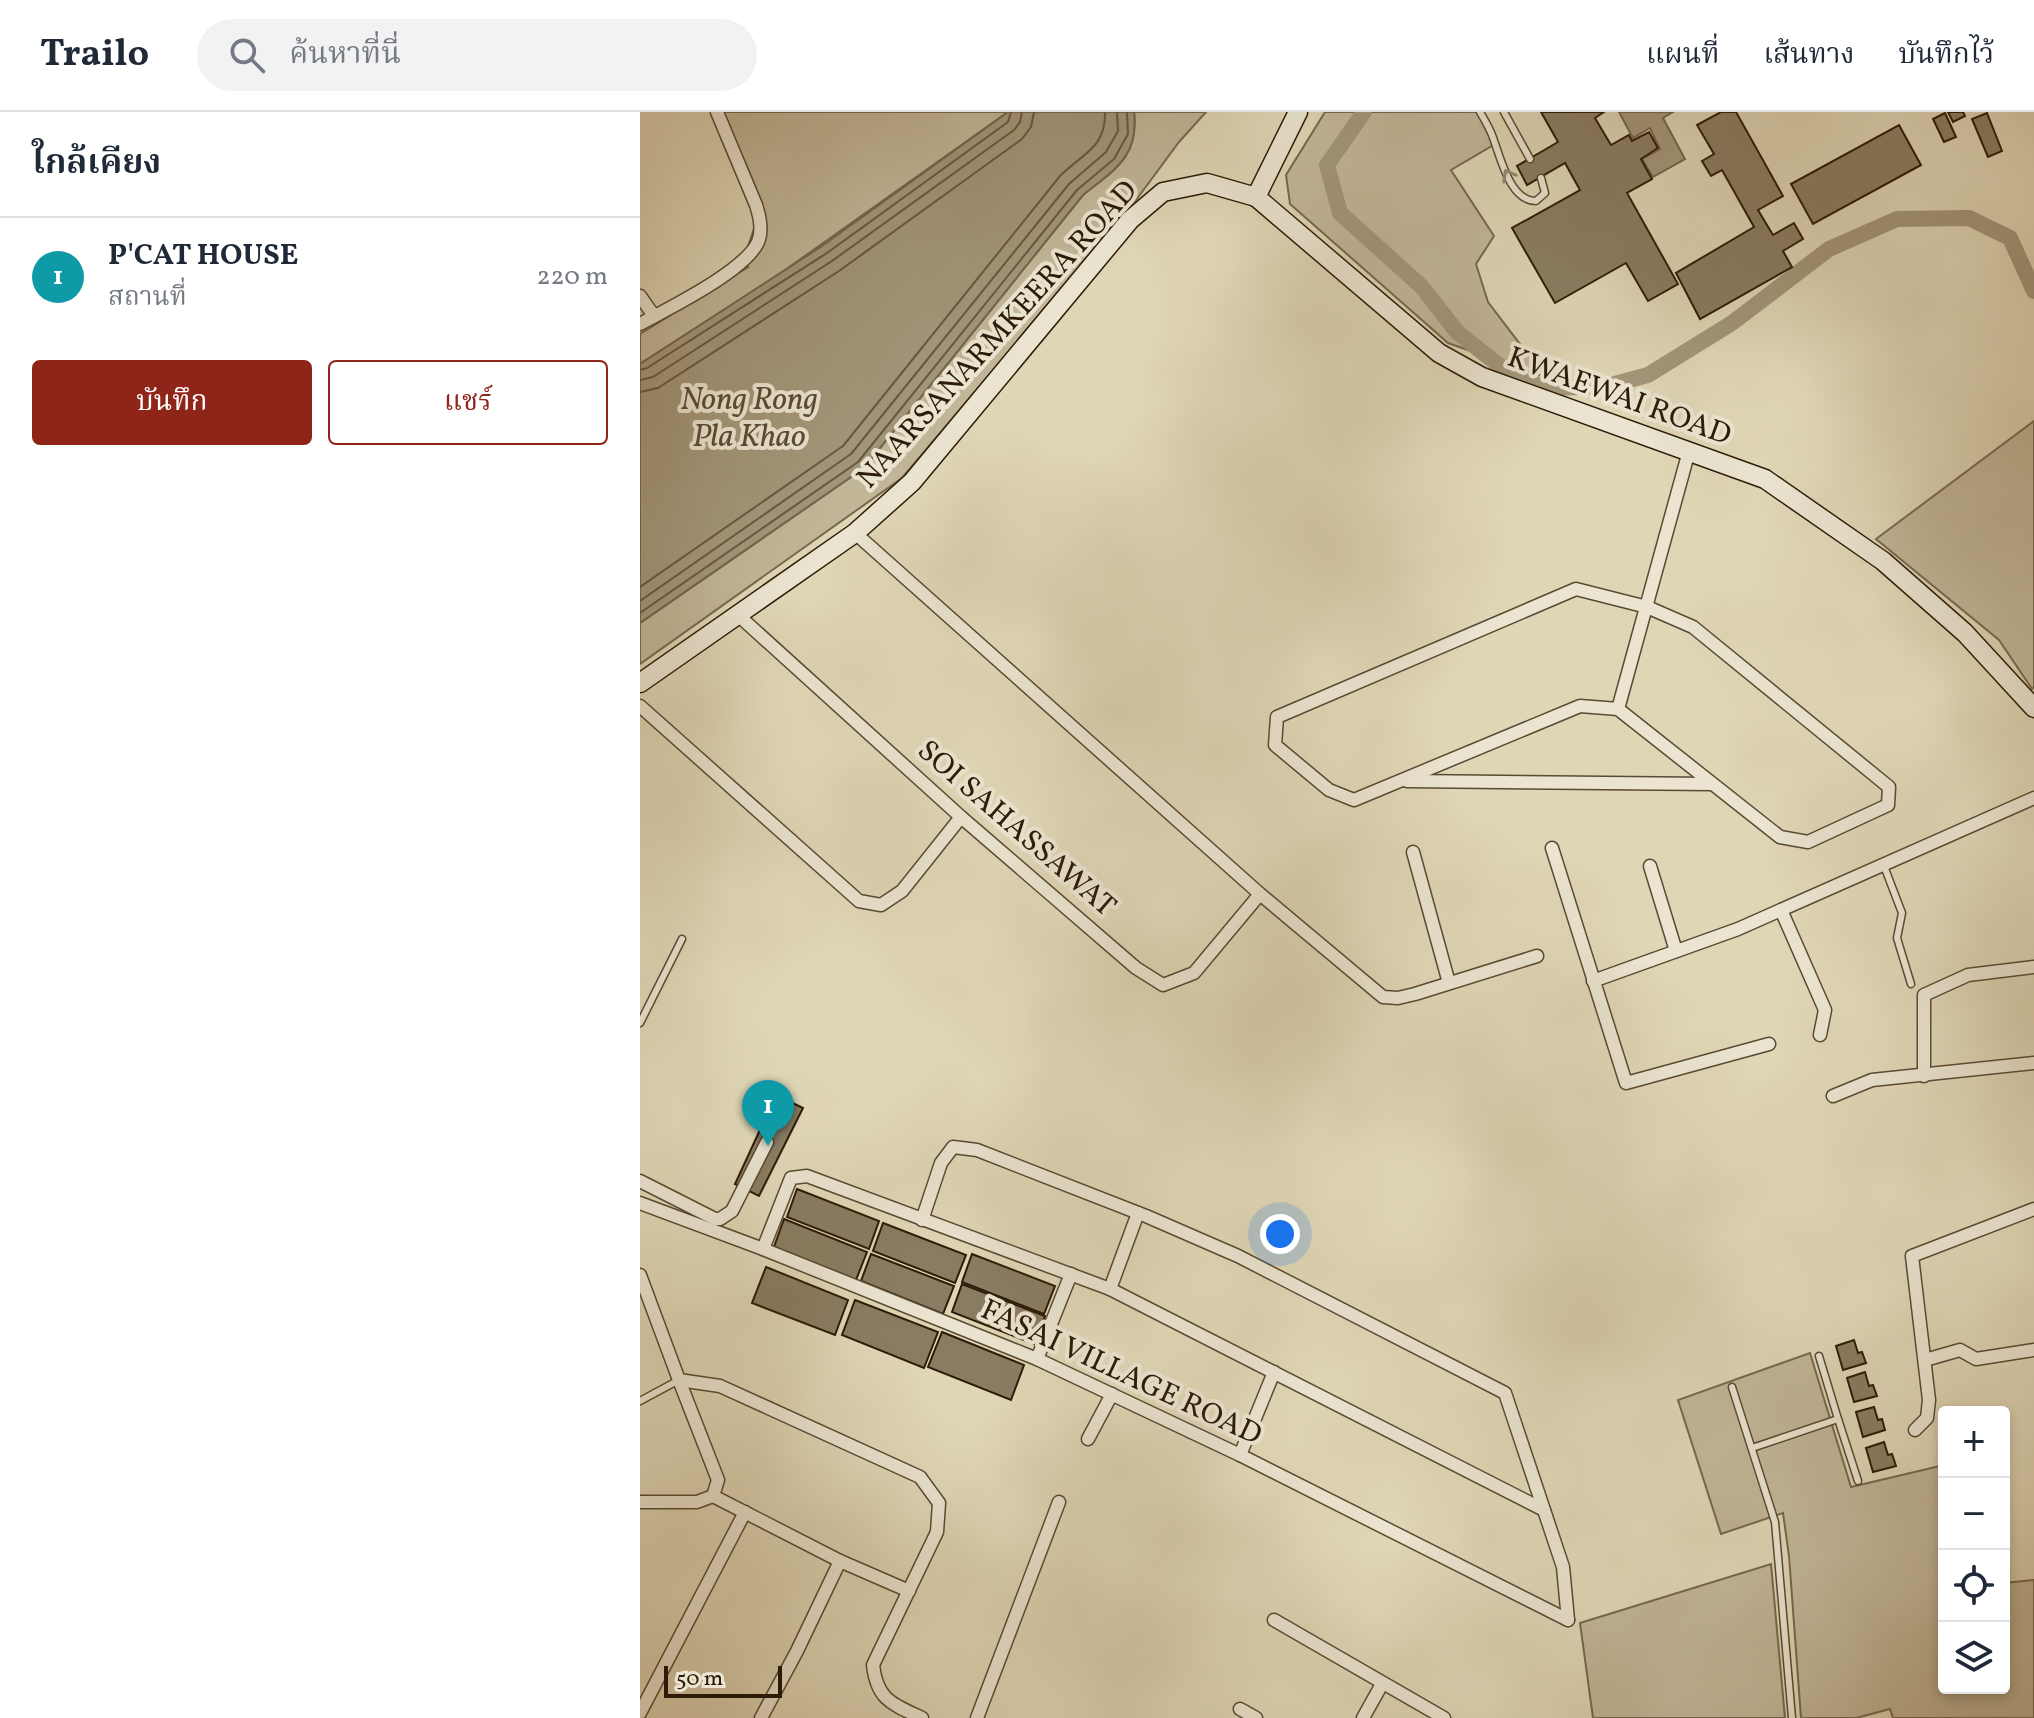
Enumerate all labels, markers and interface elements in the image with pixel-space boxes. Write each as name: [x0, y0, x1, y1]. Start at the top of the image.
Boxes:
search box: [197, 19, 757, 91]
text: Trailo: [40, 29, 149, 82]
icon: search: [225, 33, 269, 77]
text: ค้นหาที่นี่: [289, 34, 401, 76]
text: แผนที่: [1646, 36, 1719, 75]
text: เส้นทาง: [1763, 36, 1855, 75]
text: บันทึกไว้: [1899, 36, 1994, 75]
text: ใกล้เคียง: [32, 141, 161, 188]
one-way arrow: [1502, 169, 1518, 184]
street label: NAARSANARMKEERA ROAD: [848, 171, 1148, 499]
text: P'CAT HOUSE: [108, 235, 299, 277]
text: 1: [53, 259, 63, 295]
text: 220 m: [536, 259, 608, 295]
text: สถานที่: [108, 280, 187, 316]
street label: KWAEWAI ROAD: [1501, 337, 1737, 457]
button: บันทึก: [32, 360, 312, 445]
button: แชร์: [328, 360, 608, 445]
water label: Nong Rong Pla Khao: [680, 379, 818, 460]
street label: SOI SAHASSAWAT: [907, 731, 1125, 927]
pin: 1: [742, 1080, 794, 1146]
your location: [1260, 1214, 1300, 1254]
street label: FASAI VILLAGE ROAD: [974, 1289, 1268, 1457]
map controls: [1938, 1406, 2010, 1694]
button: +: [1938, 1406, 2010, 1478]
button: −: [1938, 1478, 2010, 1550]
button: locate: [1938, 1550, 2010, 1622]
button: layers: [1938, 1622, 2010, 1694]
scale bar: [664, 1662, 782, 1698]
text: 50 m: [676, 1664, 723, 1695]

